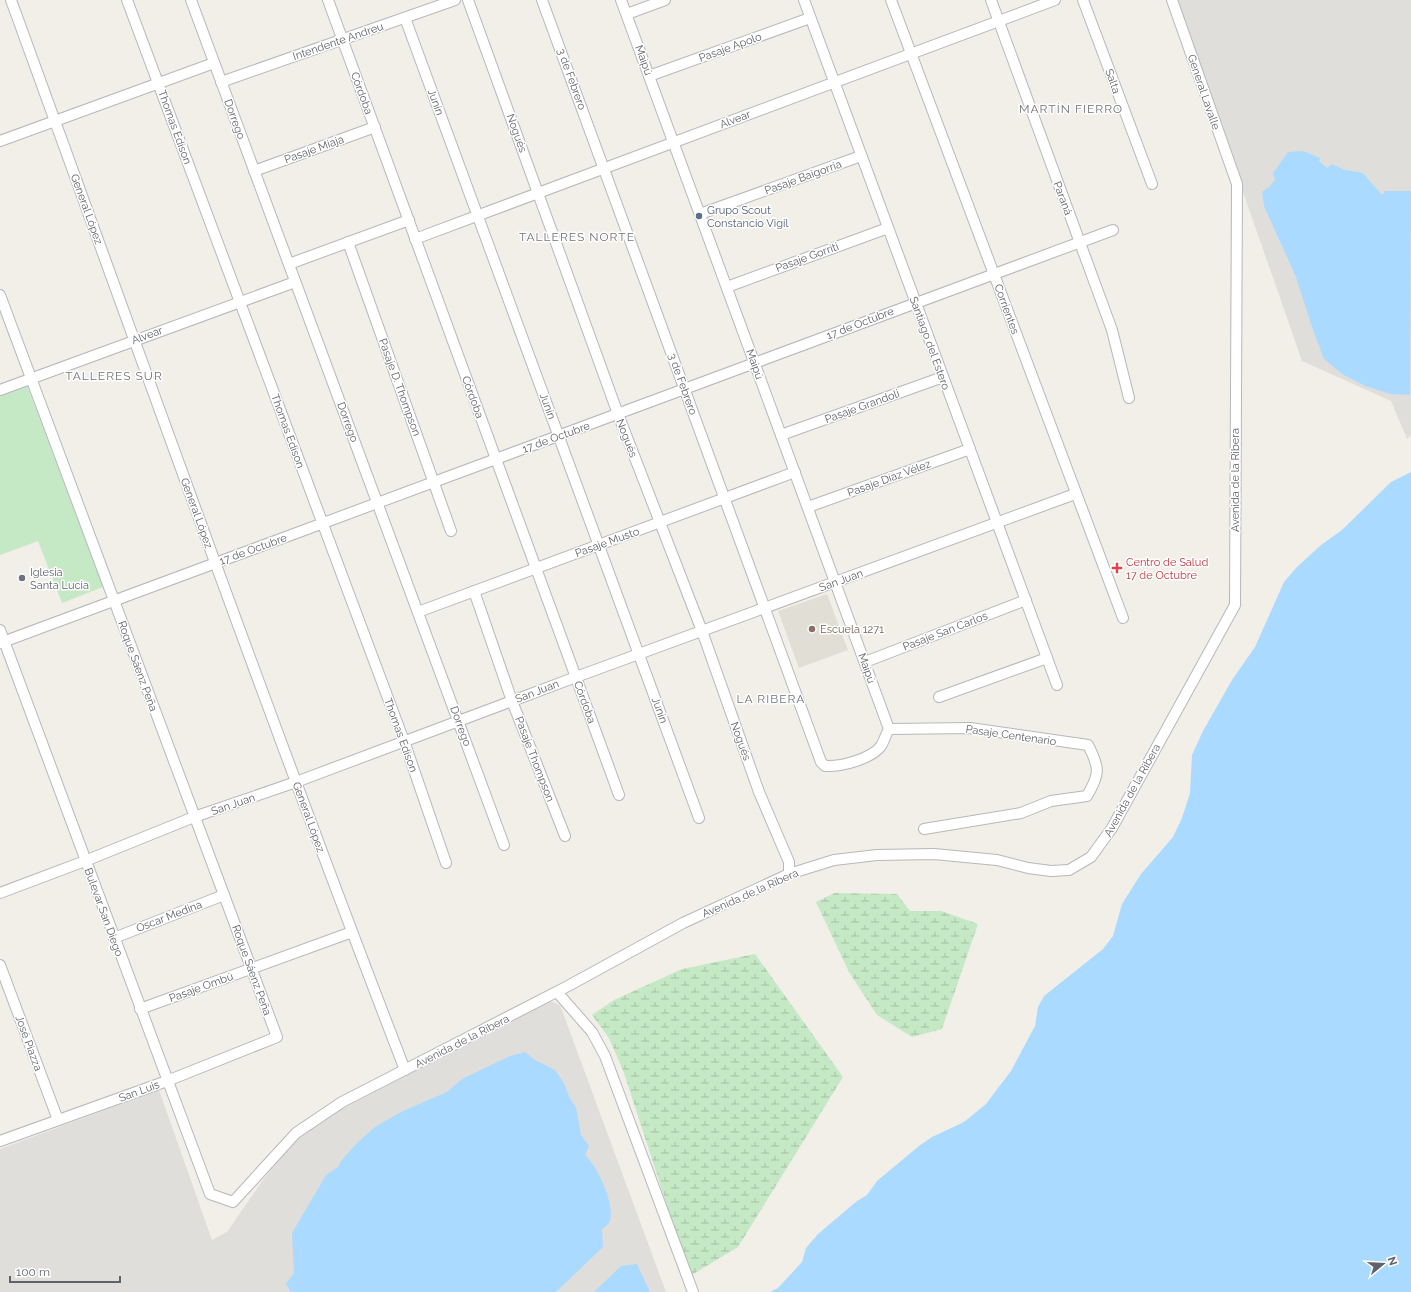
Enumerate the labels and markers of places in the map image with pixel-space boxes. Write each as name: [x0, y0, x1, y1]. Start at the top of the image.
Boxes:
place label: Grupo Scout Constancio Vigil: [707, 204, 788, 230]
marker: Grupo Scout Constancio Vigil: [694, 211, 704, 221]
place label: Centro de Salud 17 de Octubre: [1126, 556, 1208, 582]
marker: Centro de Salud 17 de Octubre: [1111, 562, 1123, 574]
place label: Iglesia Santa Lucia: [30, 566, 89, 592]
marker: Iglesia Santa Lucia: [17, 573, 27, 583]
place label: Escuela 1271: [820, 623, 884, 636]
marker: Escuela 1271: [807, 624, 817, 634]

